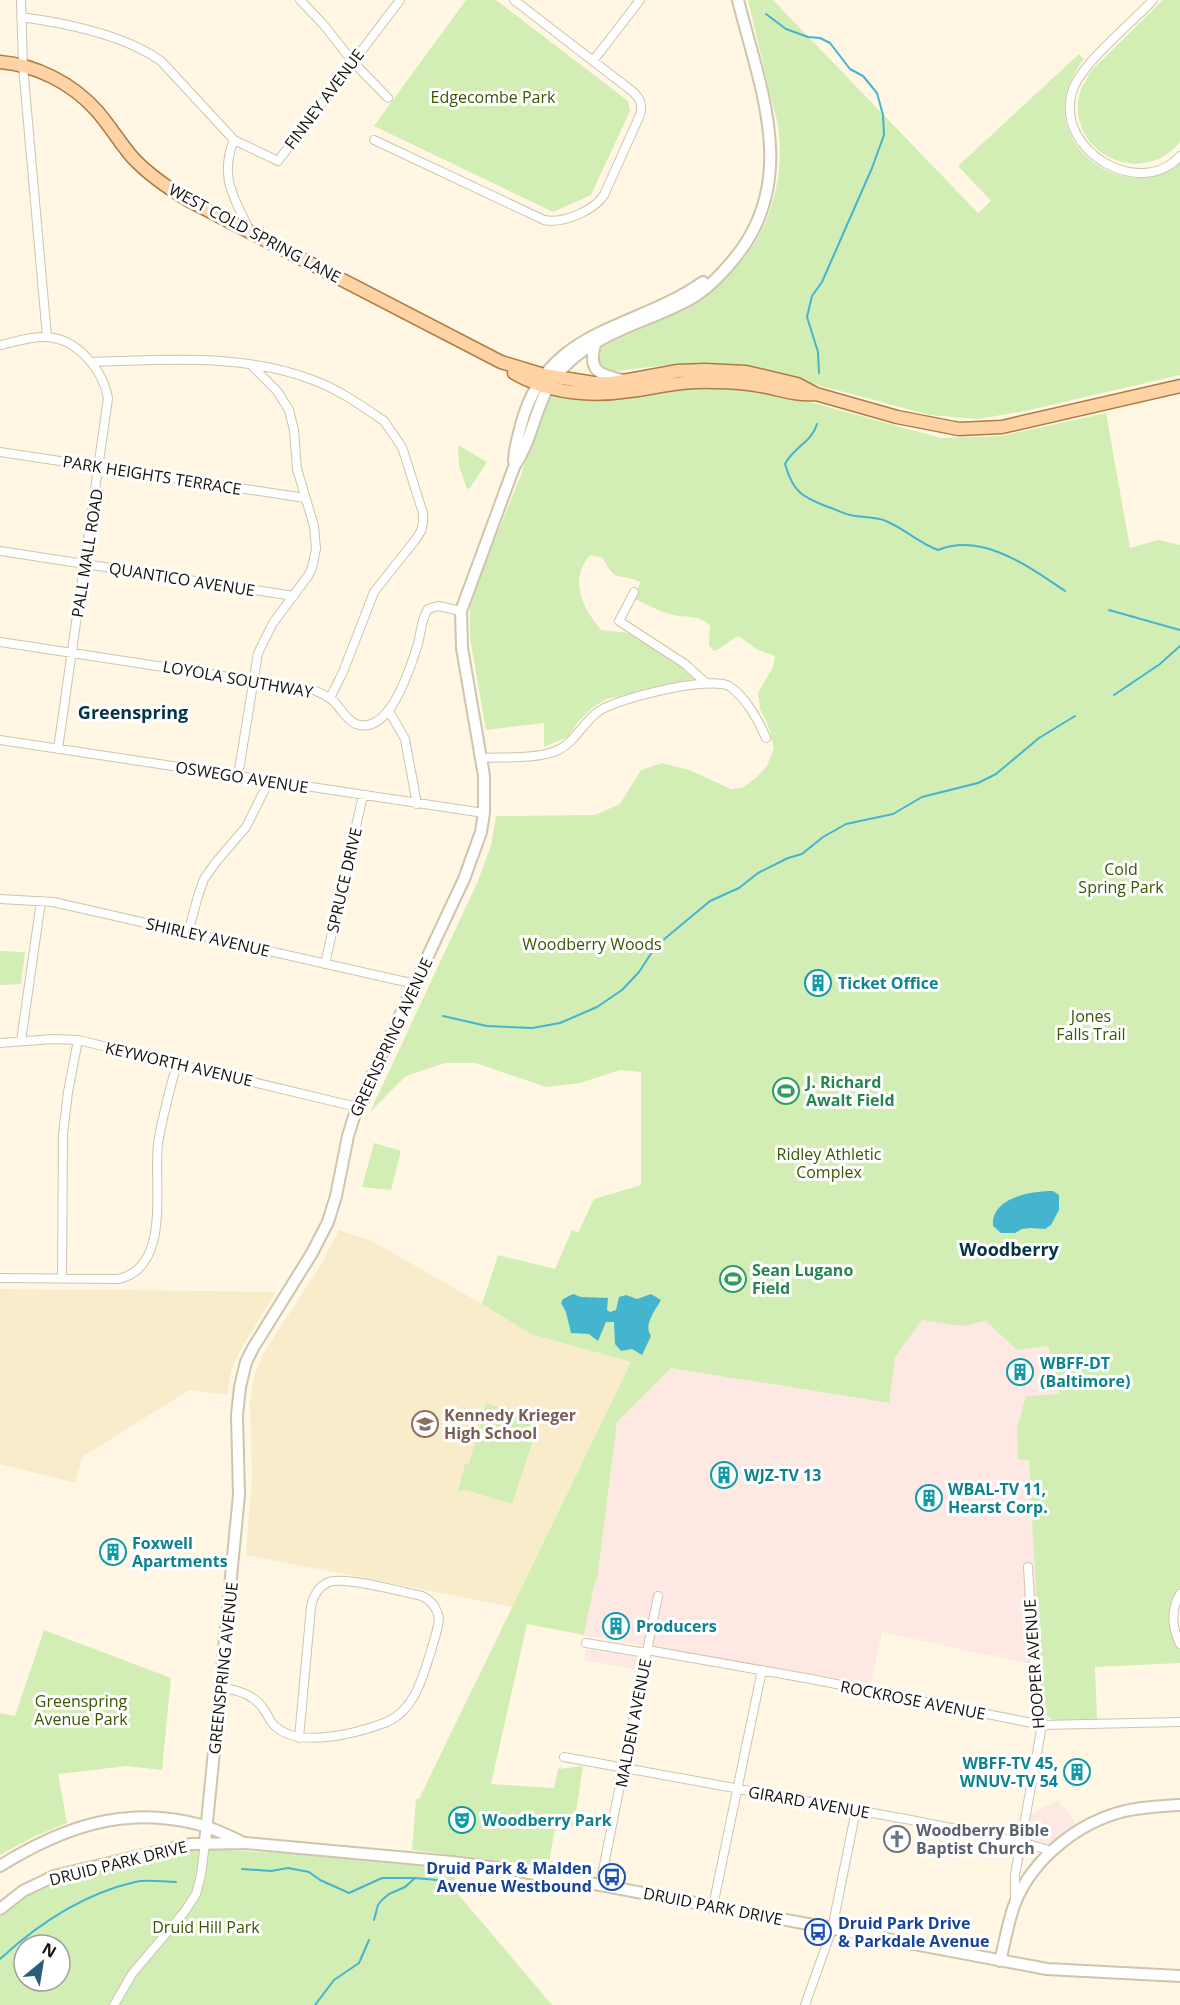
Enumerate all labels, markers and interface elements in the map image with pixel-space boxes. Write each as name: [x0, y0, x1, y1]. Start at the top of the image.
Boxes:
street label: FINNEY AVENUE: [279, 44, 369, 154]
park label: Edgecombe Park: [431, 86, 556, 108]
street label: WEST COLD SPRING LANE: [165, 178, 345, 288]
street label: PARK HEIGHTS TERRACE: [61, 450, 243, 500]
street label: PALL MALL ROAD: [66, 487, 108, 619]
street label: QUANTICO AVENUE: [107, 557, 257, 601]
street label: LOYOLA SOUTHWAY: [161, 655, 315, 703]
district label: Greenspring: [78, 700, 188, 724]
street label: OSWEGO AVENUE: [174, 756, 310, 798]
street label: SPRUCE DRIVE: [321, 825, 367, 935]
park label: Cold Spring Park: [1078, 858, 1164, 898]
street label: SHIRLEY AVENUE: [144, 912, 272, 962]
park label: Woodberry Woods: [522, 933, 662, 955]
street label: GREENSPRING AVENUE: [344, 954, 438, 1120]
building icon: Ticket Office: [803, 968, 833, 998]
place label: Ticket Office: [838, 972, 939, 994]
park label: Jones Falls Trail: [1056, 1005, 1126, 1045]
street label: KEYWORTH AVENUE: [103, 1036, 255, 1092]
place label: J. Richard Awalt Field: [804, 1071, 895, 1111]
sports icon: J. Richard Awalt Field: [771, 1076, 801, 1106]
park label: Ridley Athletic Complex: [777, 1143, 882, 1183]
district label: Woodberry: [959, 1237, 1060, 1261]
place label: Sean Lugano Field: [752, 1259, 853, 1299]
sports icon: Sean Lugano Field: [718, 1264, 748, 1294]
place label: WBFF-DT (Baltimore): [1040, 1352, 1130, 1392]
building icon: WBFF-DT (Baltimore): [1005, 1357, 1035, 1387]
place label: Kennedy Krieger High School: [444, 1404, 576, 1444]
school or university icon: Kennedy Krieger High School: [410, 1409, 440, 1439]
building icon: WJZ-TV 13: [709, 1460, 739, 1490]
place label: WJZ-TV 13: [744, 1464, 821, 1486]
place label: WBAL-TV 11, Hearst Corp.: [948, 1478, 1048, 1518]
building icon: WBAL-TV 11, Hearst Corp.: [914, 1483, 944, 1513]
place label: Foxwell Apartments: [132, 1532, 228, 1572]
building icon: Foxwell Apartments: [98, 1537, 128, 1567]
street label: GREENSPRING AVENUE: [203, 1581, 243, 1755]
street label: HOOPER AVENUE: [1018, 1598, 1050, 1730]
building icon: Producers: [601, 1611, 631, 1641]
place label: Producers: [636, 1615, 717, 1637]
street label: MALDEN AVENUE: [610, 1657, 656, 1789]
street label: ROCKROSE AVENUE: [839, 1675, 987, 1725]
park label: Greenspring Avenue Park: [34, 1690, 128, 1730]
place label: WBFF-TV 45, WNUV-TV 54: [960, 1752, 1058, 1792]
building icon: WBFF-TV 45, WNUV-TV 54: [1062, 1757, 1092, 1787]
street label: GIRARD AVENUE: [747, 1780, 871, 1824]
theatre icon: Woodberry Park: [447, 1805, 477, 1835]
place label: Woodberry Park: [482, 1809, 612, 1831]
place label: Woodberry Bible Baptist Church: [916, 1819, 1049, 1859]
church icon: Woodberry Bible Baptist Church: [882, 1824, 912, 1854]
street label: DRUID PARK DRIVE: [47, 1835, 189, 1891]
place label: Druid Park & Malden Avenue Westbound: [426, 1857, 592, 1897]
bus stop icon: Druid Park & Malden Avenue Westbound: [597, 1862, 627, 1892]
street label: DRUID PARK DRIVE: [642, 1882, 784, 1930]
place label: Druid Park Drive & Parkdale Avenue: [838, 1912, 989, 1952]
park label: Druid Hill Park: [152, 1916, 260, 1938]
bus stop icon: Druid Park Drive & Parkdale Avenue: [803, 1917, 833, 1947]
north arrow: [12, 1933, 72, 1993]
text: N: [38, 1937, 61, 1963]

